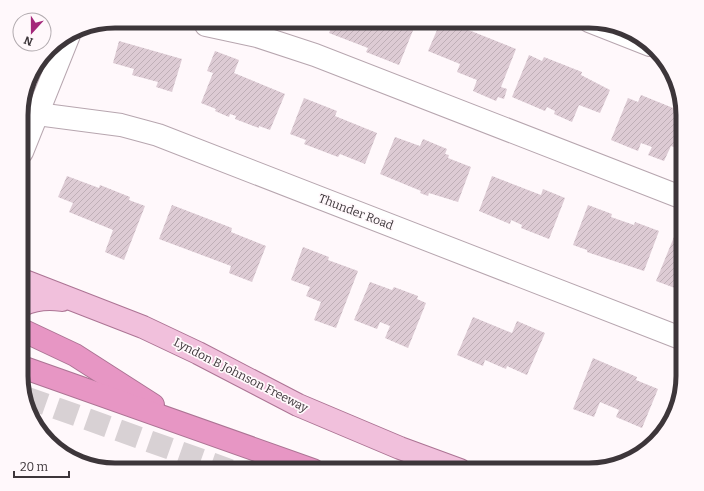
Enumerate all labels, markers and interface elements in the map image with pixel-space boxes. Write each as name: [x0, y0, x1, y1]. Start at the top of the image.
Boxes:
north arrow: [12, 12, 52, 52]
text: N: [22, 33, 35, 48]
street label: Thunder Road: [317, 191, 395, 233]
street label: Lyndon B Johnson Freeway: [171, 335, 311, 415]
scale bar: [14, 453, 69, 479]
text: 20 m: [20, 460, 49, 474]

